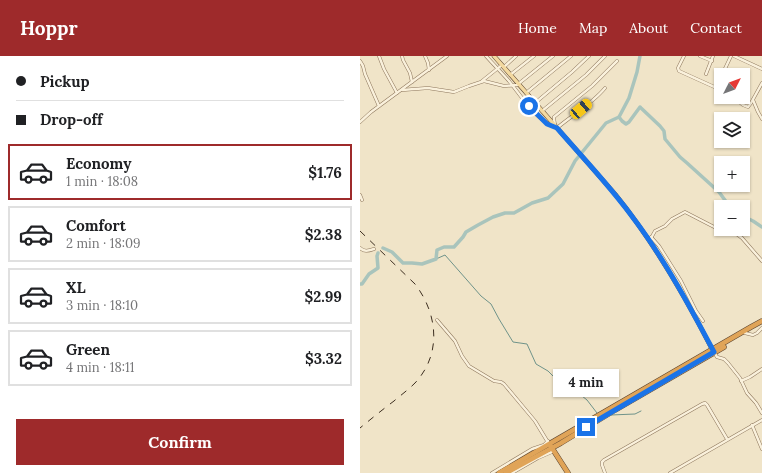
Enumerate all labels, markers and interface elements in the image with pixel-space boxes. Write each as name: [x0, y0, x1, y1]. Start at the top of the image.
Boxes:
text: Hoppr: [20, 16, 78, 40]
text: Home: [518, 19, 557, 37]
text: Map: [579, 19, 607, 37]
text: About: [629, 19, 668, 37]
text: Contact: [690, 19, 742, 37]
north arrow: [714, 68, 750, 104]
map controls: [714, 68, 750, 236]
text: Pickup: [40, 72, 89, 91]
route start: [520, 97, 538, 115]
car: [568, 97, 594, 121]
text: Drop-off: [40, 110, 102, 129]
button: layers: [714, 112, 750, 148]
icon: car: [18, 154, 54, 190]
text: Economy: [66, 154, 131, 173]
button: +: [714, 156, 750, 192]
text: $1.76: [308, 163, 342, 182]
text: 1 min · 18:08: [66, 173, 138, 190]
button: −: [714, 200, 750, 236]
icon: car: [18, 216, 54, 252]
text: Comfort: [66, 216, 126, 235]
text: $2.38: [305, 225, 342, 244]
text: 2 min · 18:09: [66, 235, 141, 252]
icon: car: [18, 278, 54, 314]
text: XL: [66, 278, 86, 297]
text: $2.99: [304, 287, 342, 306]
text: 3 min · 18:10: [66, 297, 138, 314]
icon: car: [18, 340, 54, 376]
text: Green: [66, 340, 110, 359]
text: $3.32: [305, 349, 342, 368]
text: 4 min · 18:11: [66, 359, 134, 376]
callout: 4 min: [553, 369, 619, 397]
text: 4 min: [568, 374, 604, 391]
route end: [577, 418, 595, 436]
button: Confirm: [16, 419, 344, 465]

